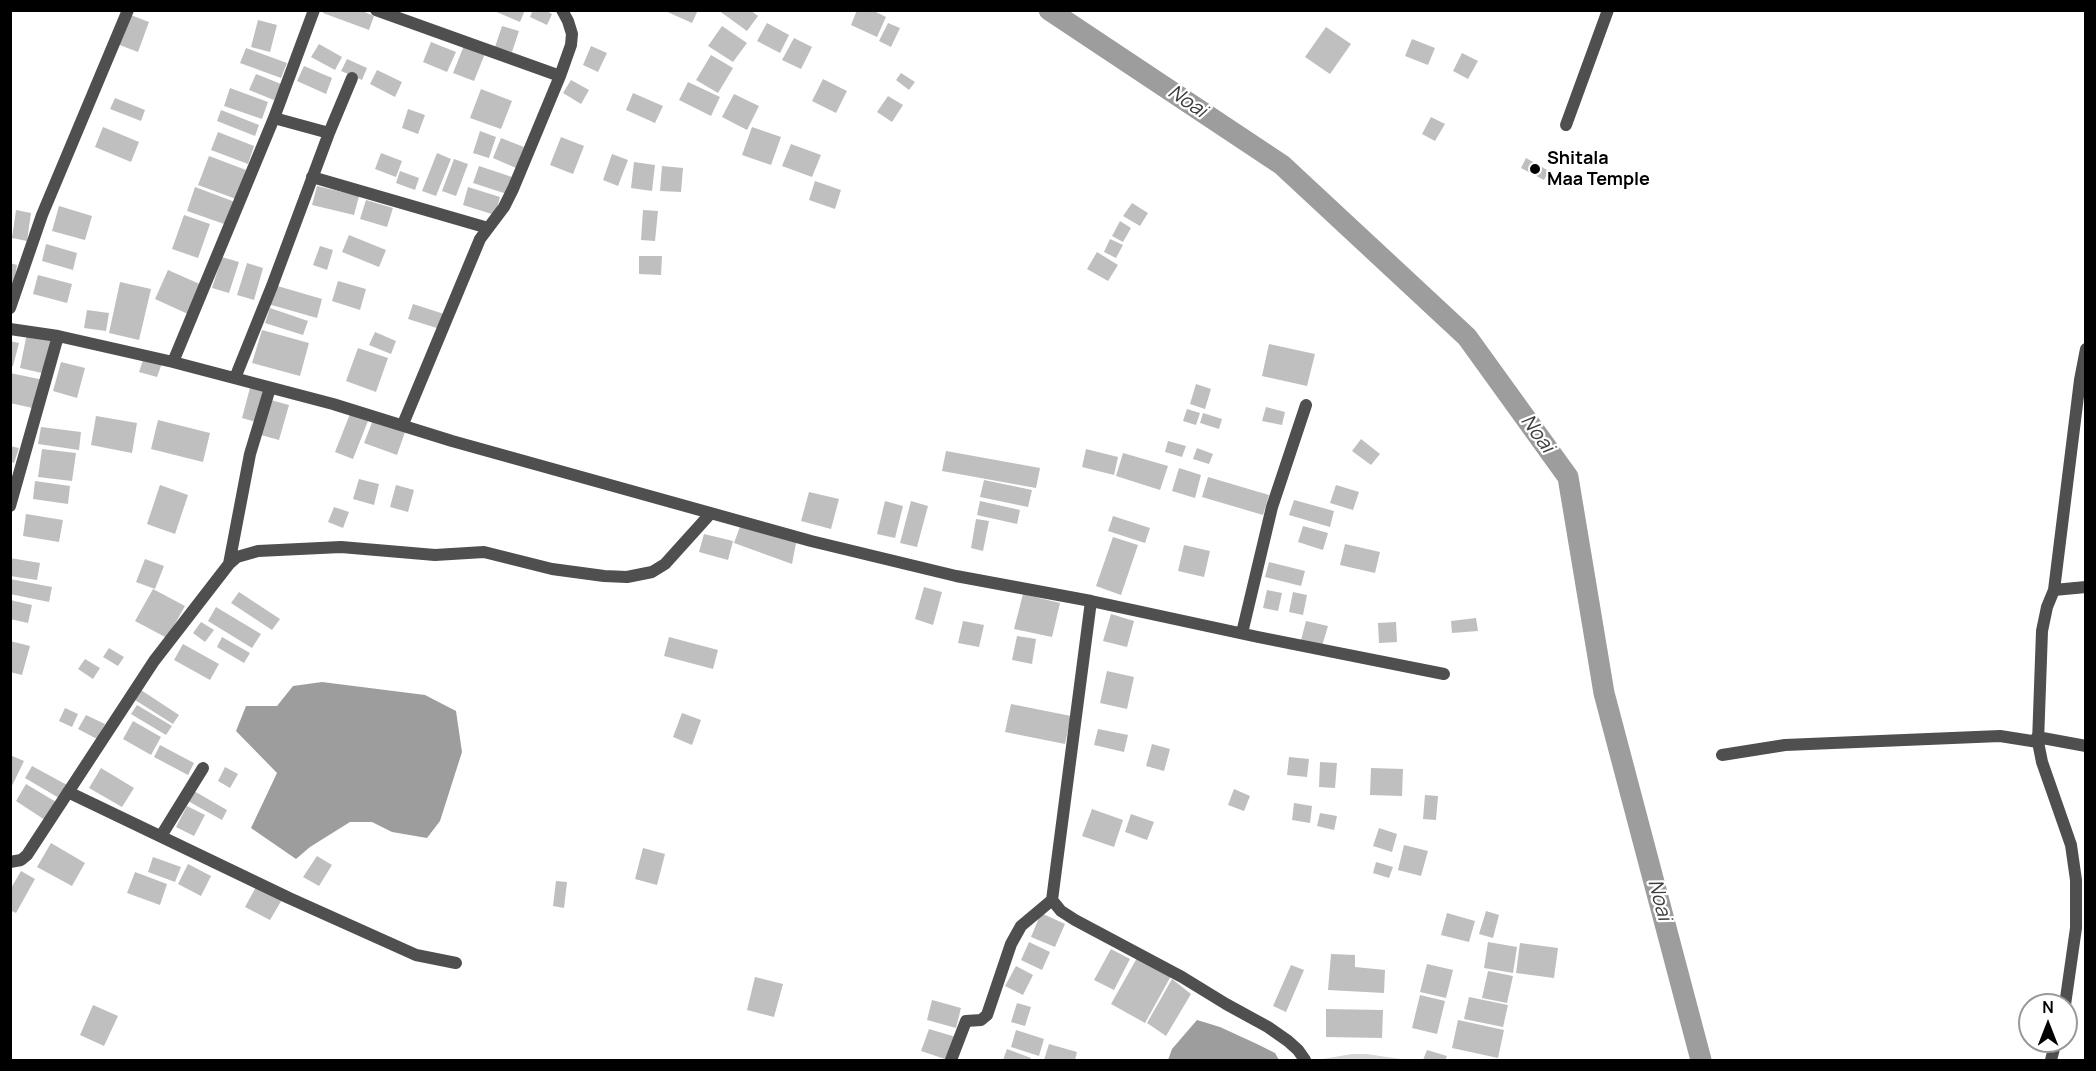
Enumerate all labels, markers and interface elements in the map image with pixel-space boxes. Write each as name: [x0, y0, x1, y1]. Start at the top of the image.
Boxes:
water label: Noai: [1163, 81, 1211, 123]
place label: Shitala Maa Temple: [1547, 148, 1650, 190]
marker: Shitala Maa Temple: [1528, 162, 1542, 176]
water label: Noai: [1515, 410, 1559, 458]
water label: Noai: [1642, 877, 1676, 923]
north arrow: [2018, 993, 2078, 1053]
text: N: [2042, 996, 2054, 1018]

